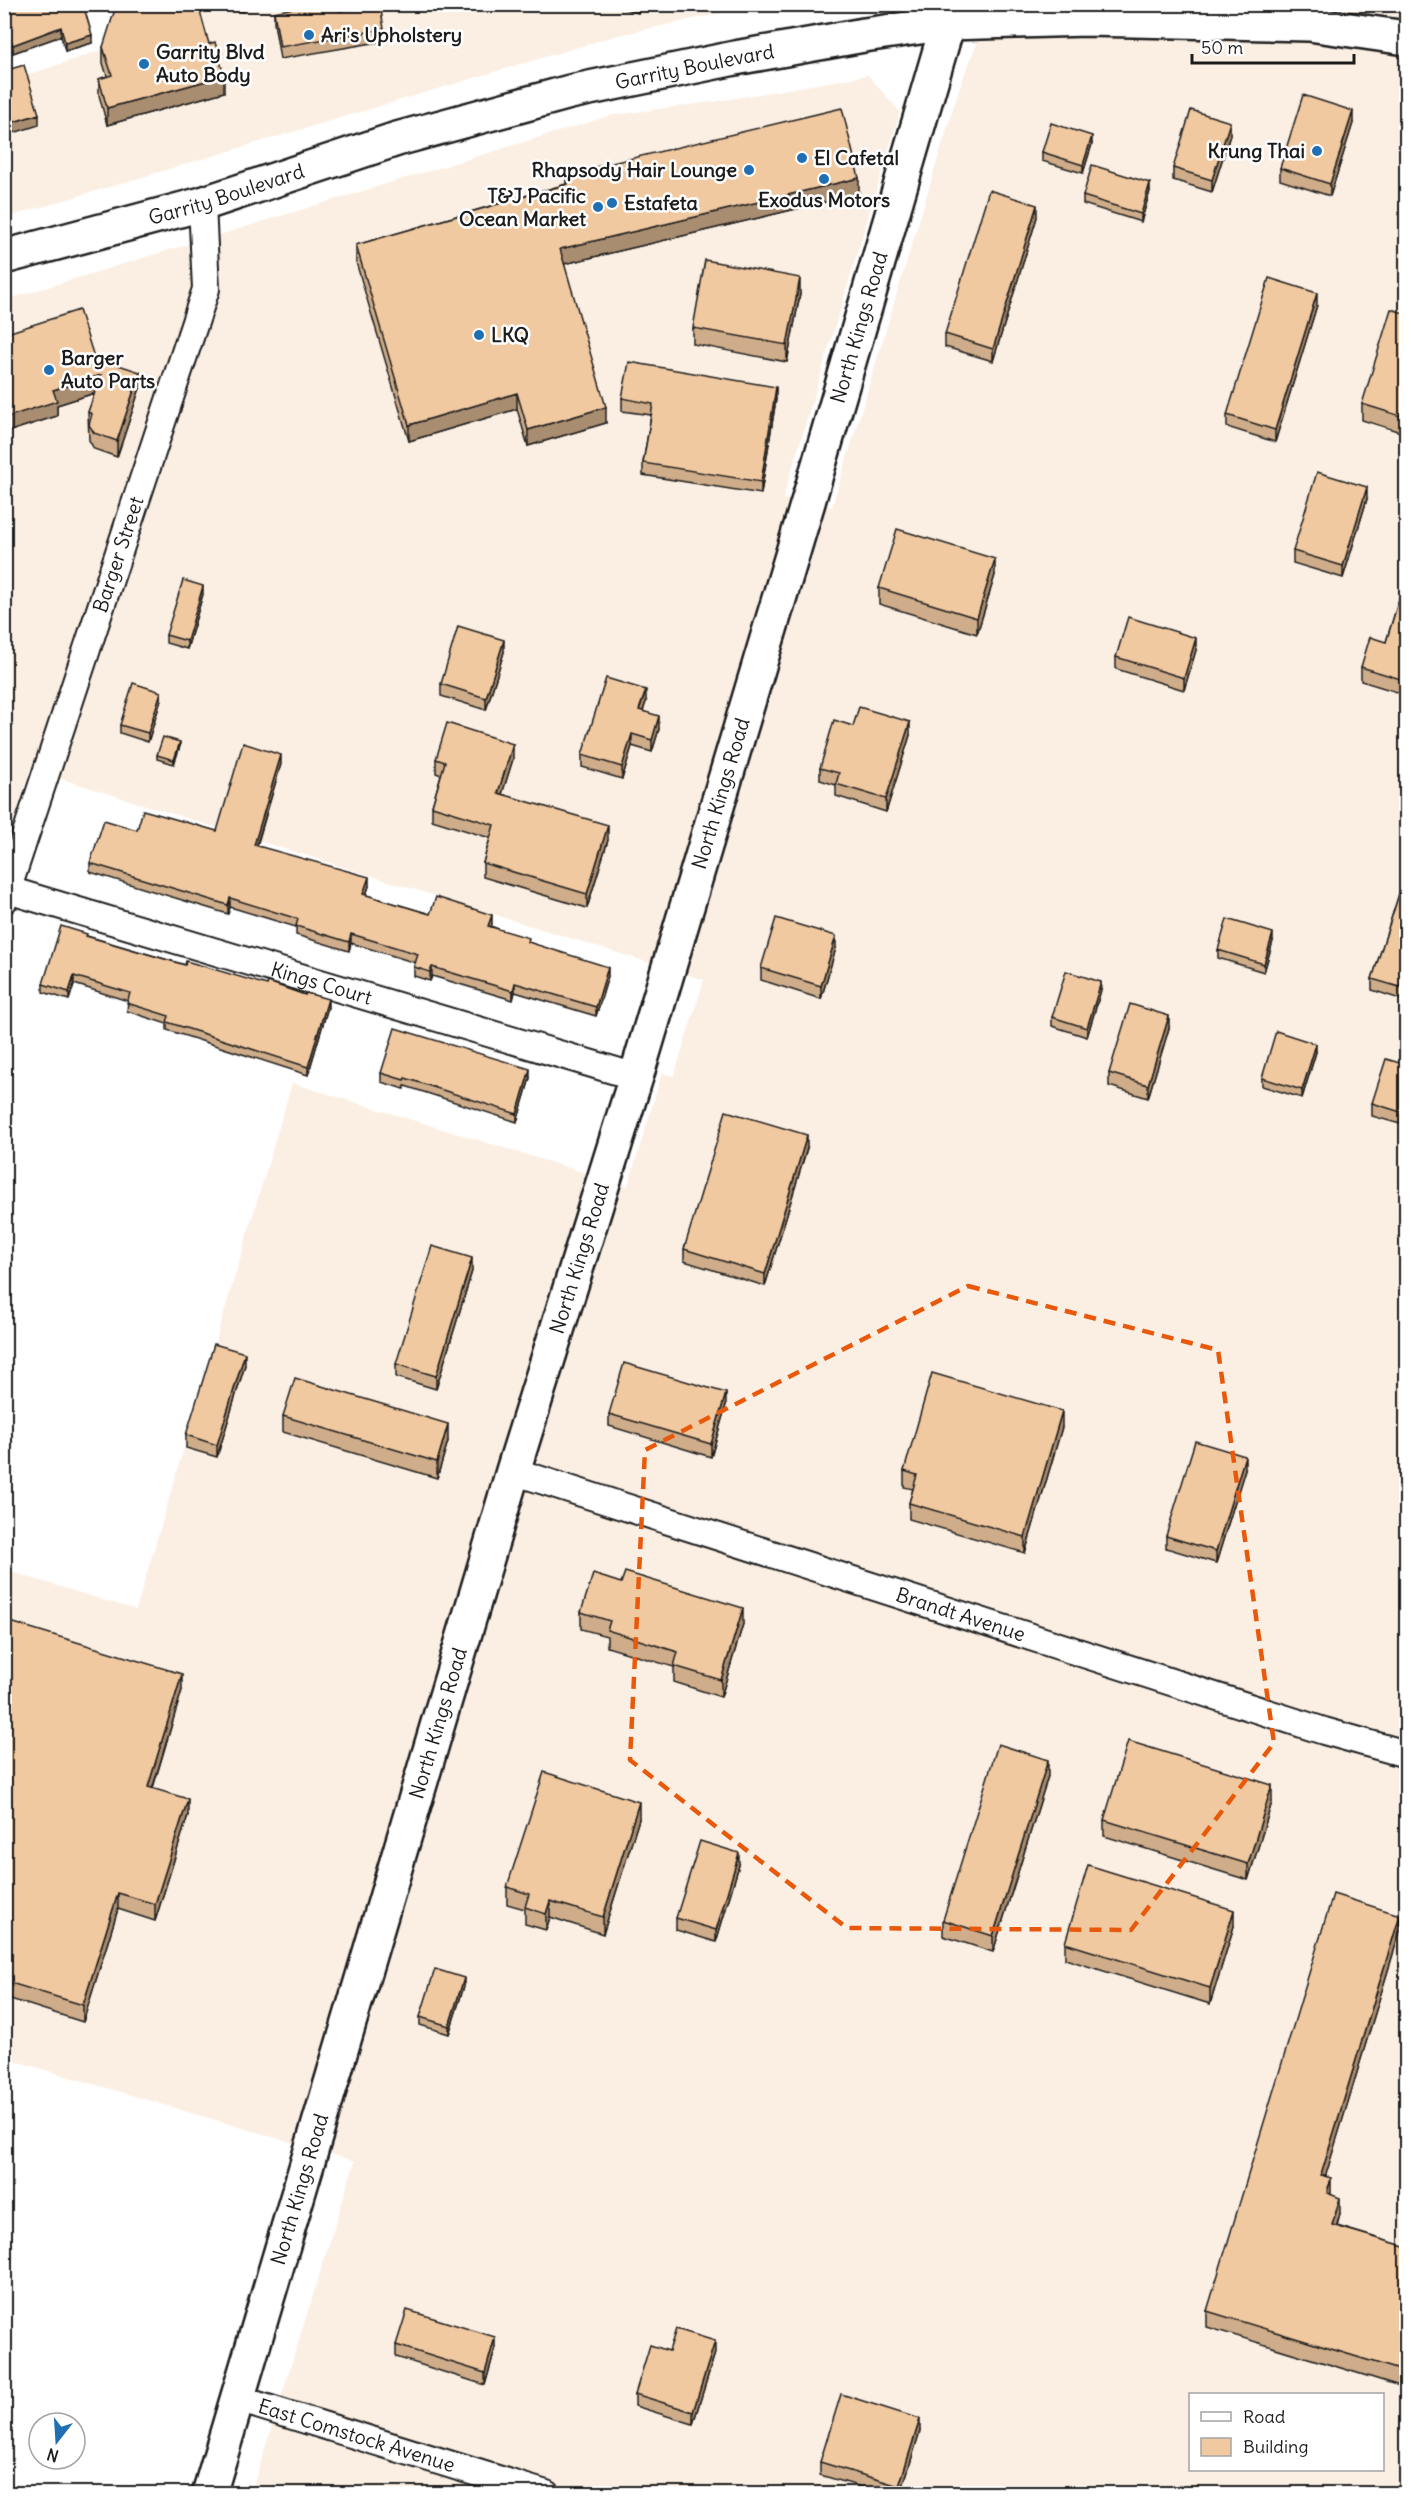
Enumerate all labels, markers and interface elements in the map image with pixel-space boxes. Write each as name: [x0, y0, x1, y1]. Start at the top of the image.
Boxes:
place label: Ari's Upholstery: [321, 22, 462, 47]
scale bar: [1192, 27, 1354, 65]
marker: Ari's Upholstery: [302, 28, 316, 42]
text: 50 m: [1201, 36, 1243, 59]
street label: Garrity Boulevard: [613, 38, 776, 94]
place label: Garrity Blvd Auto Body: [156, 39, 265, 87]
marker: Garrity Blvd Auto Body: [137, 57, 151, 71]
place label: Krung Thai: [1207, 138, 1305, 163]
marker: Krung Thai: [1310, 144, 1324, 158]
place label: El Cafetal: [814, 145, 899, 170]
marker: El Cafetal: [795, 151, 809, 165]
place label: Rhapsody Hair Lounge: [531, 157, 737, 182]
street label: Garrity Boulevard: [146, 158, 307, 230]
marker: Rhapsody Hair Lounge: [742, 163, 756, 177]
marker: Exodus Motors: [817, 172, 831, 186]
place label: T&J Pacific Ocean Market: [459, 183, 586, 231]
place label: Exodus Motors: [758, 187, 890, 212]
place label: Estafeta: [624, 190, 699, 215]
marker: Estafeta: [605, 196, 619, 210]
marker: T&J Pacific Ocean Market: [591, 200, 605, 214]
street label: North Kings Road: [825, 248, 893, 406]
place label: LKQ: [491, 322, 529, 347]
marker: LKQ: [472, 328, 486, 342]
place label: Barger Auto Parts: [61, 345, 155, 393]
marker: Barger Auto Parts: [42, 363, 56, 377]
street label: Barger Street: [87, 493, 149, 616]
street label: North Kings Road: [686, 714, 755, 872]
street label: Kings Court: [268, 956, 375, 1010]
street label: North Kings Road: [544, 1180, 614, 1337]
street label: Brandt Avenue: [893, 1582, 1029, 1646]
street label: North Kings Road: [403, 1644, 472, 1802]
street label: North Kings Road: [265, 2110, 333, 2268]
street label: East Comstock Avenue: [255, 2393, 458, 2477]
legend: [1189, 2393, 1384, 2471]
text: Road: [1243, 2405, 1286, 2428]
north arrow: [27, 2411, 87, 2471]
text: Building: [1243, 2435, 1308, 2458]
text: N: [44, 2444, 61, 2467]

